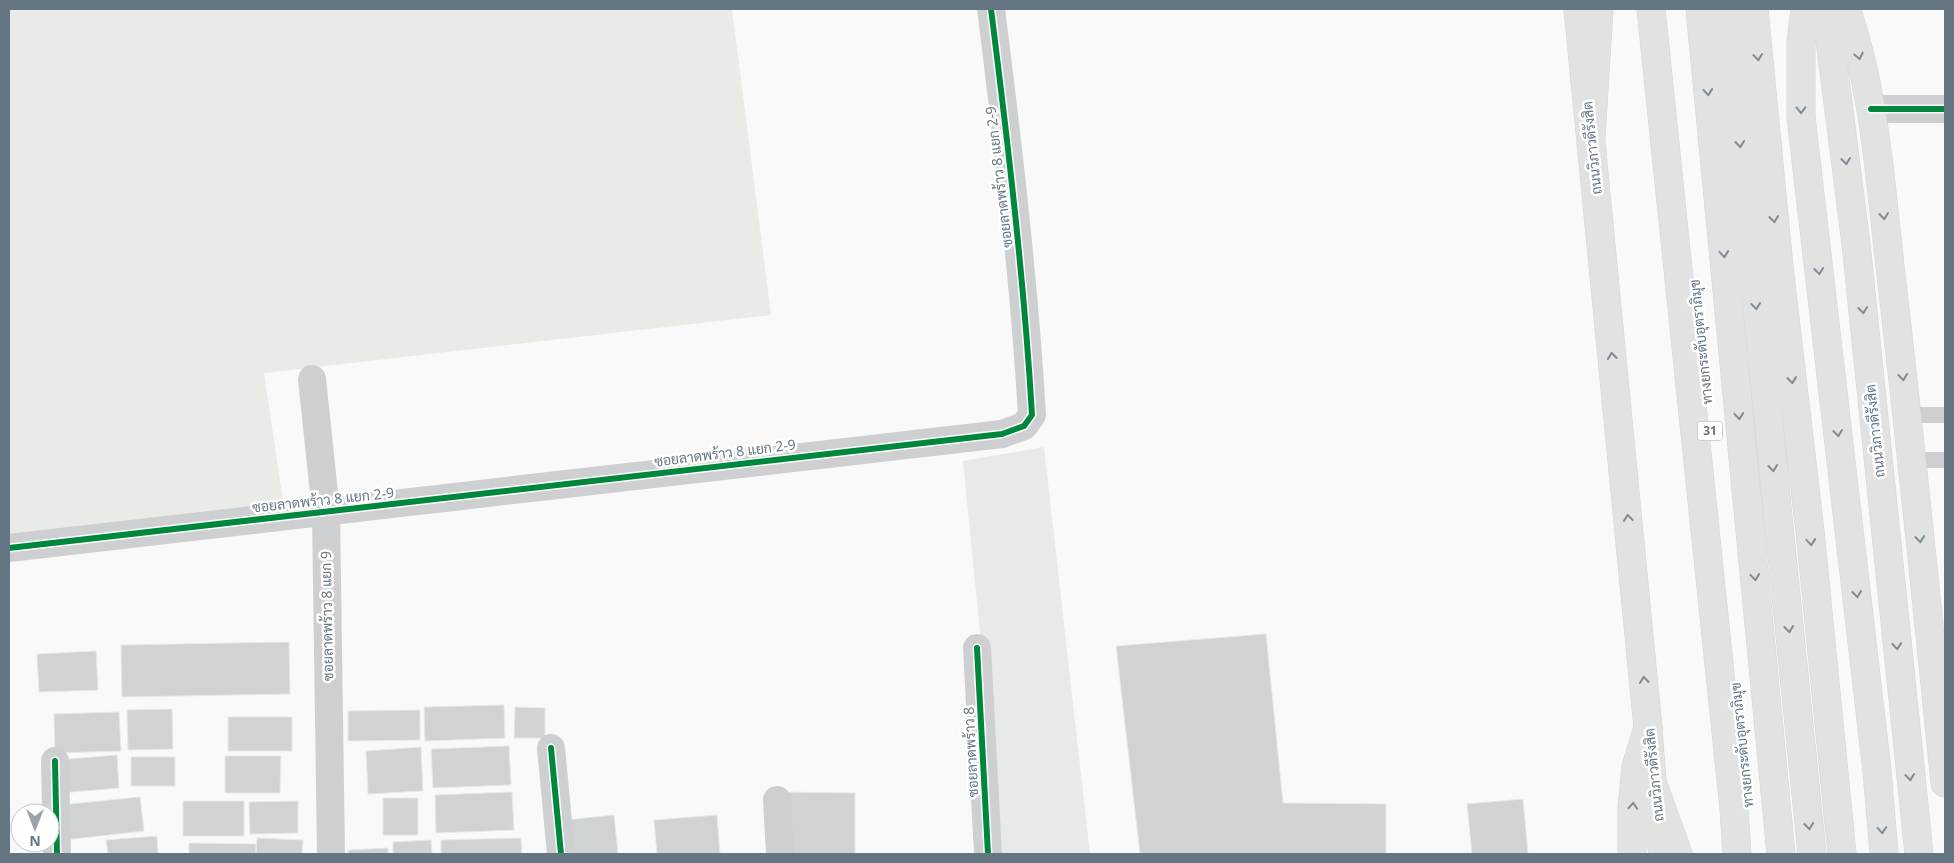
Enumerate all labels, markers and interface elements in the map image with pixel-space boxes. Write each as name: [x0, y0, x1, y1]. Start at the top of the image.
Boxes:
one-way arrow: [1853, 51, 1864, 60]
one-way arrow: [1752, 54, 1763, 62]
one-way arrow: [1703, 88, 1714, 96]
street label: ถนนวิภาวดีรังสิต: [1577, 100, 1606, 196]
street label: ซอยลาดพร้าว 8 แยก 2-9: [980, 105, 1017, 249]
one-way arrow: [1796, 106, 1806, 114]
one-way arrow: [1734, 141, 1745, 149]
one-way arrow: [1840, 158, 1851, 166]
one-way arrow: [1878, 212, 1889, 220]
one-way arrow: [1768, 215, 1779, 223]
one-way arrow: [1718, 250, 1729, 258]
one-way arrow: [1813, 268, 1824, 276]
street label: ทางยกระดับอุตราภิมุข: [1684, 278, 1718, 406]
one-way arrow: [1751, 302, 1762, 310]
one-way arrow: [1857, 307, 1868, 315]
one-way arrow: [1607, 352, 1618, 360]
one-way arrow: [1897, 374, 1908, 382]
one-way arrow: [1786, 377, 1797, 385]
street label: ถนนวิภาวดีรังสิต: [1860, 383, 1889, 479]
one-way arrow: [1733, 412, 1744, 420]
road number: 31: [1698, 422, 1722, 441]
one-way arrow: [1832, 429, 1843, 437]
street label: ซอยลาดพร้าว 8 แยก 2-9: [653, 434, 797, 471]
one-way arrow: [1767, 464, 1778, 472]
street label: ซอยลาดพร้าว 8 แยก 2-9: [251, 483, 395, 516]
one-way arrow: [1623, 514, 1634, 522]
one-way arrow: [1914, 535, 1925, 543]
one-way arrow: [1805, 538, 1816, 546]
street label: ซอยลาดพร้าว 8 แยก 9: [316, 551, 337, 681]
one-way arrow: [1749, 574, 1760, 582]
one-way arrow: [1851, 590, 1862, 598]
one-way arrow: [1783, 626, 1794, 634]
one-way arrow: [1891, 642, 1902, 650]
one-way arrow: [1639, 675, 1650, 683]
street label: ทางยกระดับอุตราภิมุข: [1725, 681, 1759, 809]
street label: ซอยลาดพร้าว 8: [959, 706, 982, 798]
street label: ถนนวิภาวดีรังสิต: [1639, 727, 1668, 823]
one-way arrow: [1905, 773, 1916, 781]
one-way arrow: [1627, 801, 1638, 809]
north arrow: [10, 803, 60, 853]
one-way arrow: [1803, 822, 1814, 830]
one-way arrow: [1876, 827, 1887, 835]
text: N: [29, 832, 41, 851]

